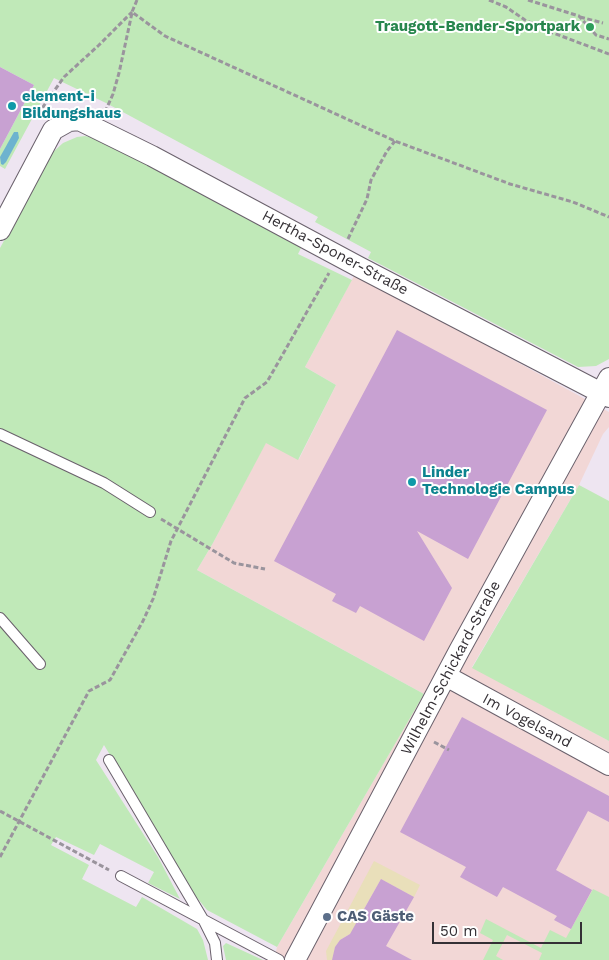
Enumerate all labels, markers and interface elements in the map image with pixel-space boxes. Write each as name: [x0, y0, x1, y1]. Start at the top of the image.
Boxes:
place label: Traugott-Bender-Sportpark: [375, 18, 580, 36]
marker: Traugott-Bender-Sportpark: [584, 21, 596, 33]
place label: element-i Bildungshaus: [22, 88, 121, 123]
marker: element-i Bildungshaus: [6, 100, 18, 112]
street label: Hertha-Sponer-Straße: [259, 207, 411, 299]
place label: Linder Technologie Campus: [422, 464, 574, 499]
marker: Linder Technologie Campus: [406, 476, 418, 488]
street label: Wilhelm-Schickard-Straße: [397, 578, 505, 758]
street label: Im Vogelsand: [479, 690, 575, 752]
place label: CAS Gäste: [337, 908, 414, 926]
marker: CAS Gäste: [321, 911, 333, 923]
scale bar: [434, 912, 584, 944]
text: 50 m: [440, 922, 477, 940]

